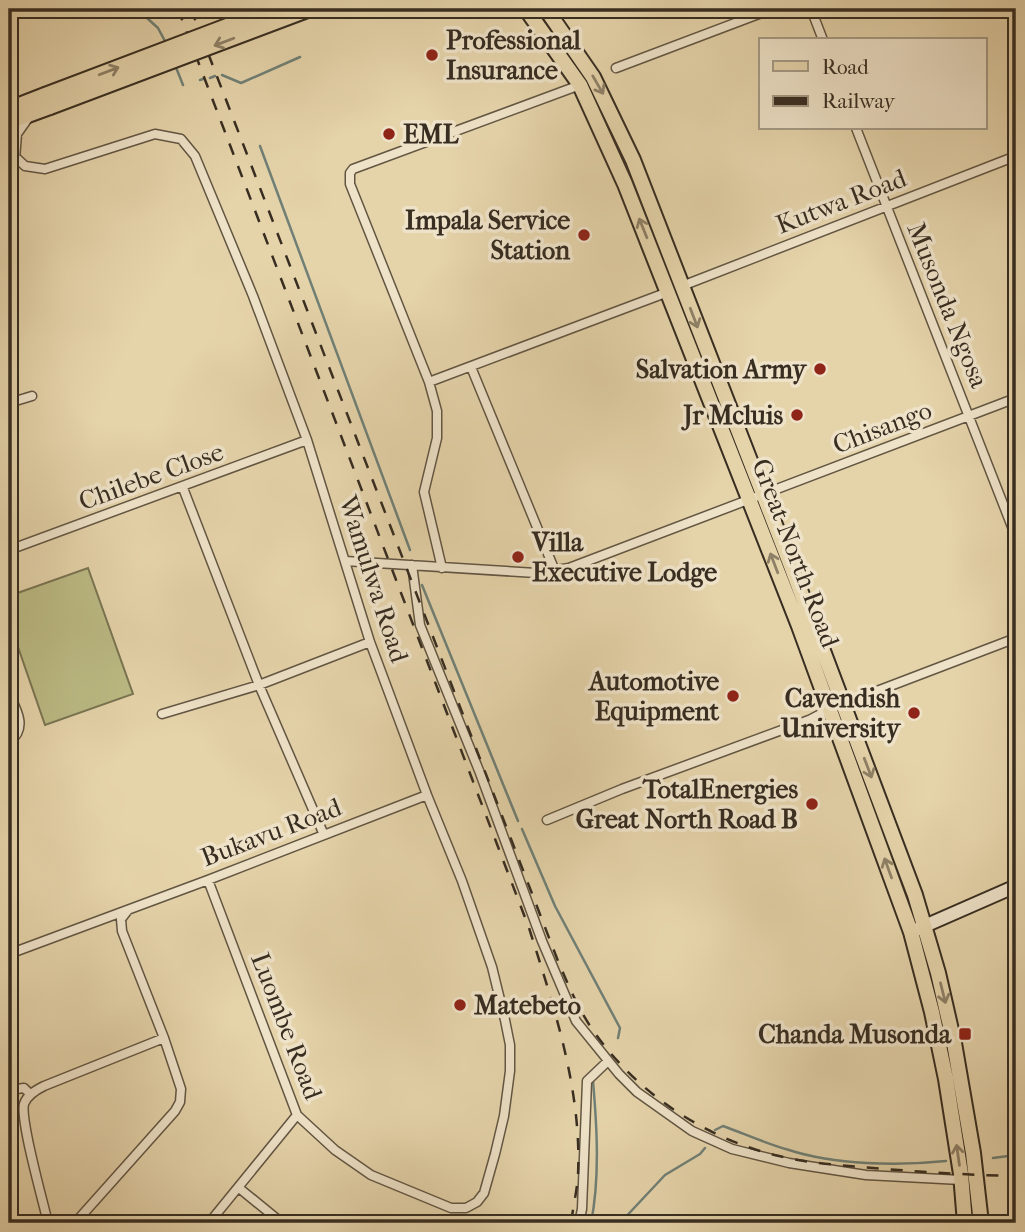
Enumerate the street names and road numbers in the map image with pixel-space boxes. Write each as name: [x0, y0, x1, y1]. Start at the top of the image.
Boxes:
street label: Kutwa Road: [772, 162, 911, 240]
street label: Musonda Ngosa: [900, 218, 995, 393]
street label: Chisango: [828, 394, 936, 460]
street label: Chilebe Close: [75, 436, 228, 517]
street label: Great North Road: [745, 454, 846, 653]
street label: Wamulwa Road: [332, 491, 415, 667]
street label: Bukavu Road: [197, 791, 346, 873]
street label: Luombe Road: [244, 948, 329, 1105]

